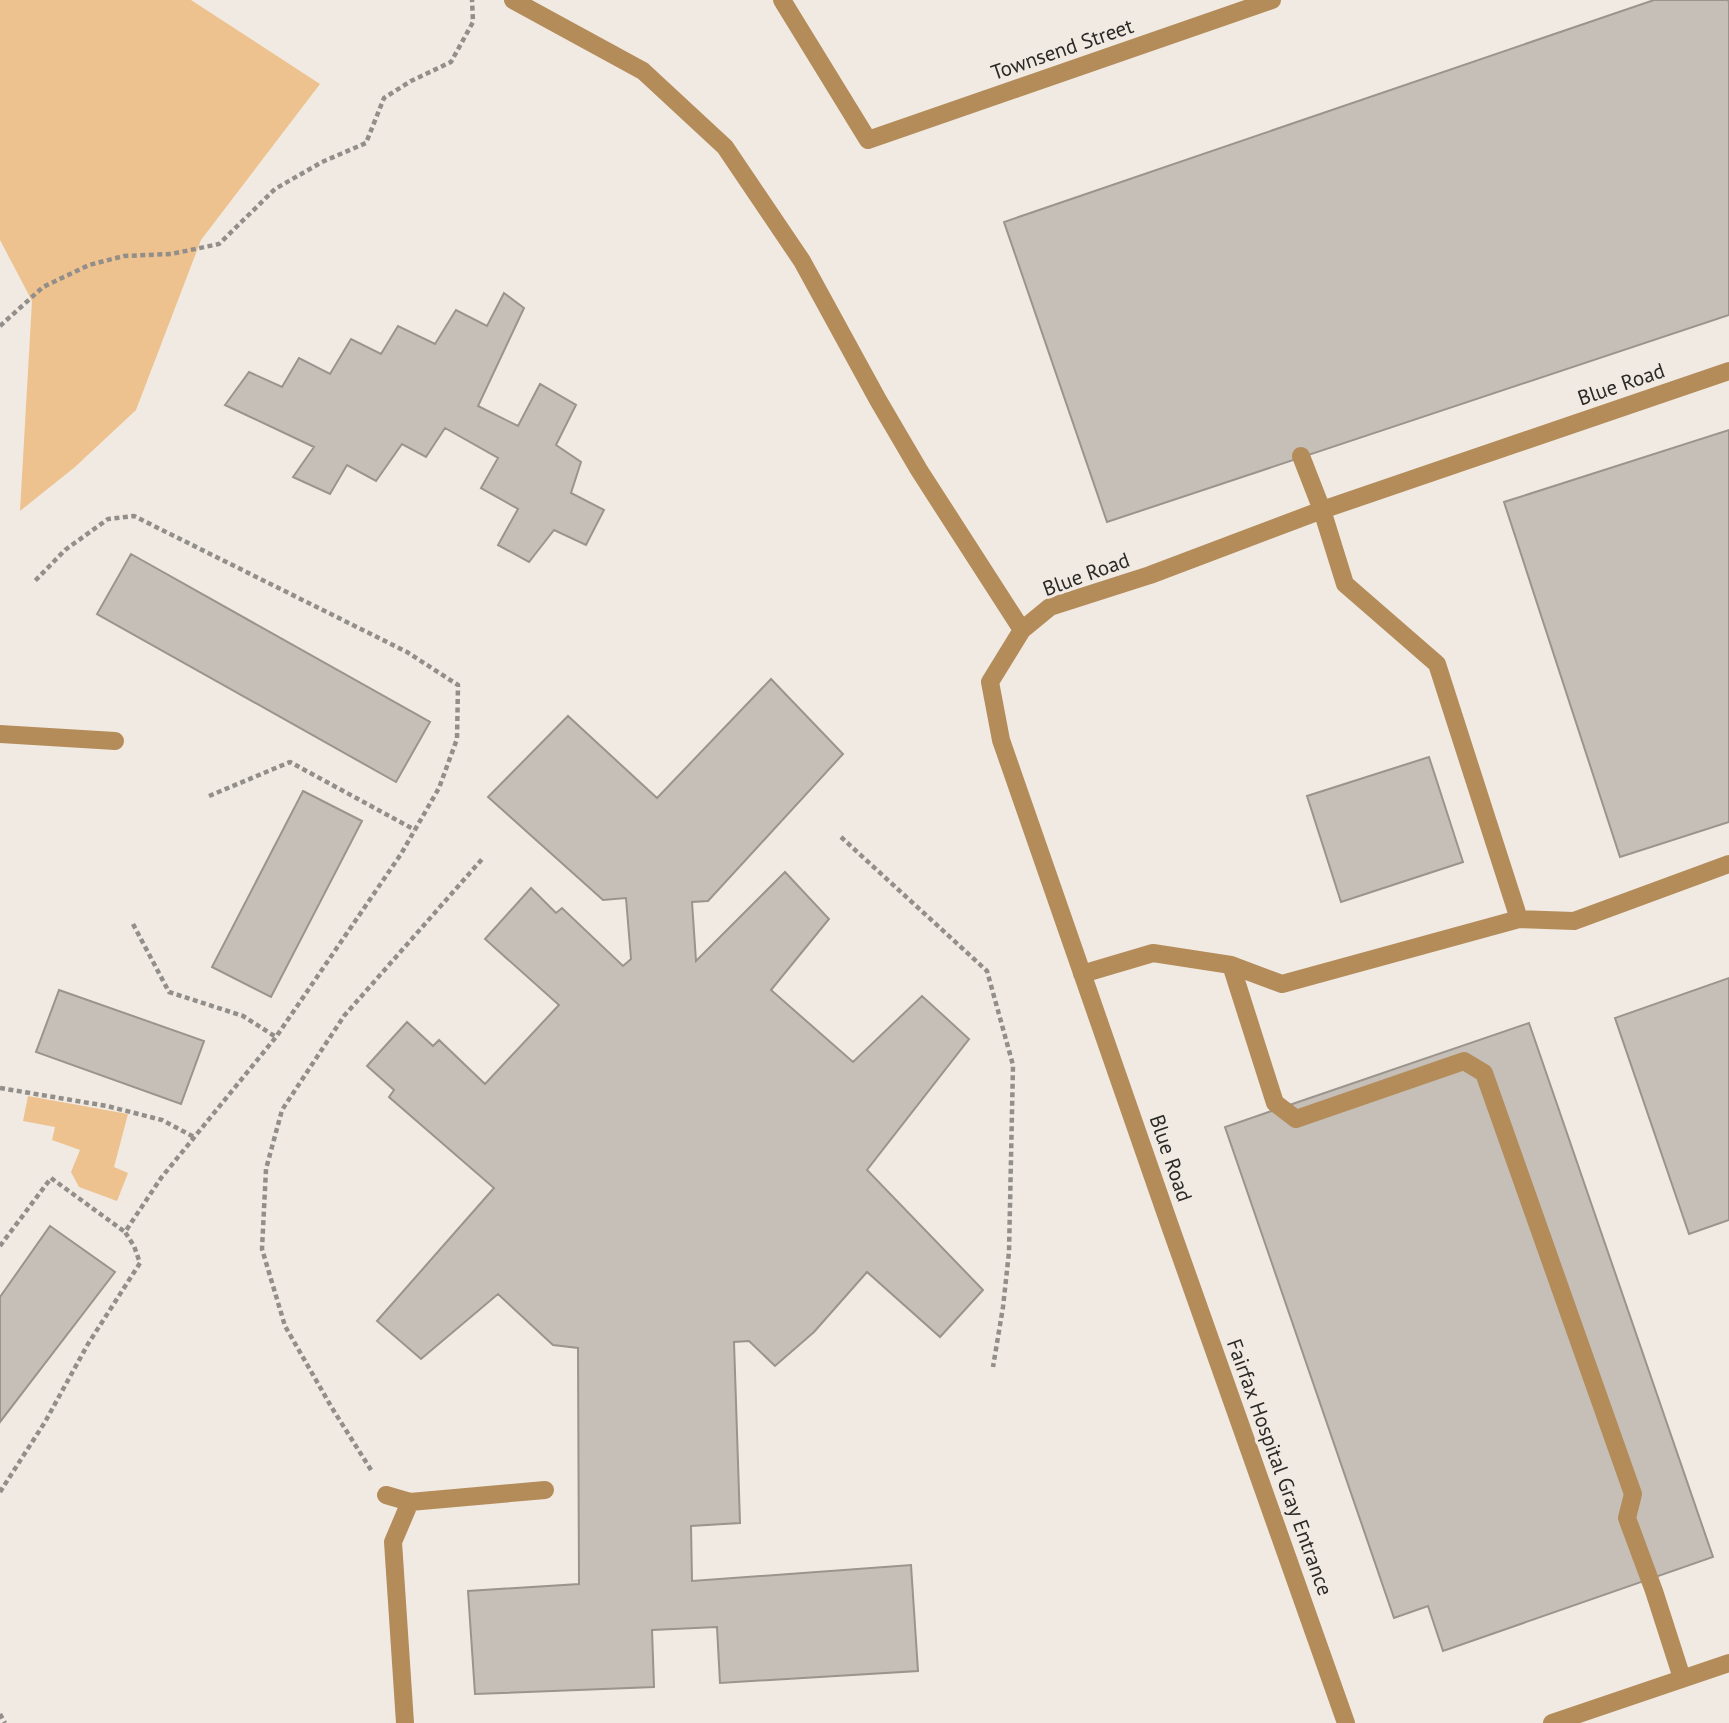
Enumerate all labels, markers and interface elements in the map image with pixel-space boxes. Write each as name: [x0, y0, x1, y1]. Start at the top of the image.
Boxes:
street label: Townsend Street: [987, 12, 1137, 86]
street label: Blue Road: [1574, 357, 1668, 411]
street label: Blue Road: [1039, 546, 1133, 602]
street label: Blue Road: [1144, 1111, 1198, 1205]
street label: Fairfax Hospital Gray Entrance: [1221, 1335, 1339, 1599]

